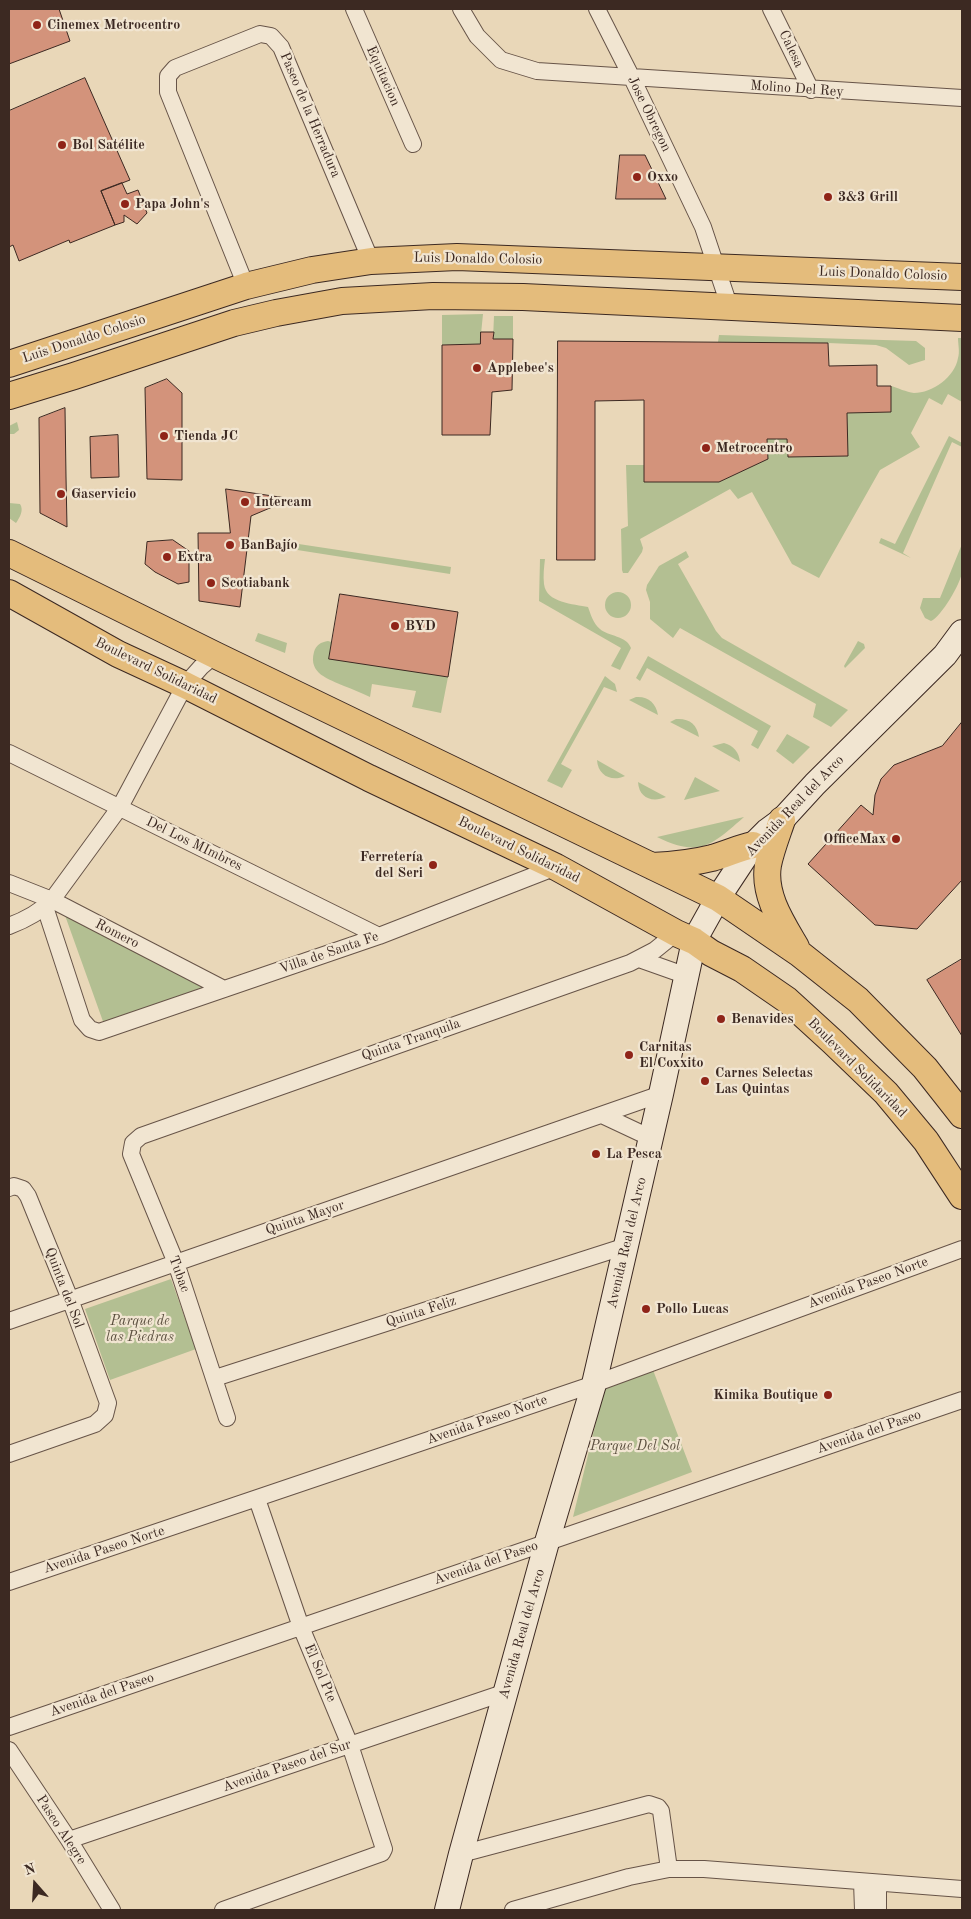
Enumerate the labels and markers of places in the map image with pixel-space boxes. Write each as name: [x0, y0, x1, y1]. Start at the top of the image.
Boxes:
place label: Cinemex Metrocentro: [47, 17, 180, 33]
marker: Cinemex Metrocentro: [31, 19, 43, 31]
place label: Bol Satélite: [72, 137, 145, 153]
marker: Bol Satélite: [56, 139, 68, 151]
place label: Oxxo: [647, 169, 678, 185]
marker: Oxxo: [631, 171, 643, 183]
place label: 3&3 Grill: [838, 189, 898, 205]
marker: 3&3 Grill: [822, 191, 834, 203]
place label: Papa John's: [135, 196, 210, 212]
marker: Papa John's: [119, 198, 131, 210]
place label: Applebee's: [487, 360, 554, 376]
marker: Applebee's: [471, 362, 483, 374]
place label: Tienda JC: [174, 428, 238, 444]
marker: Tienda JC: [158, 430, 170, 442]
place label: Metrocentro: [716, 440, 792, 456]
marker: Metrocentro: [700, 442, 712, 454]
place label: Gaservicio: [71, 486, 136, 502]
marker: Gaservicio: [55, 488, 67, 500]
place label: Intercam: [255, 494, 312, 510]
marker: Intercam: [239, 496, 251, 508]
place label: BanBajío: [240, 537, 298, 553]
marker: BanBajío: [224, 539, 236, 551]
place label: Extra: [177, 549, 212, 565]
marker: Extra: [161, 551, 173, 563]
place label: Scotiabank: [221, 575, 290, 591]
marker: Scotiabank: [205, 577, 217, 589]
place label: BYD: [405, 618, 436, 634]
marker: BYD: [389, 620, 401, 632]
place label: OfficeMax: [823, 831, 886, 847]
marker: OfficeMax: [890, 833, 902, 845]
place label: Ferretería del Seri: [360, 849, 423, 882]
marker: Ferretería del Seri: [427, 859, 439, 871]
place label: Benavides: [731, 1011, 793, 1027]
marker: Benavides: [715, 1013, 727, 1025]
place label: Carnitas El Coxxito: [639, 1039, 704, 1072]
marker: Carnitas El Coxxito: [623, 1049, 635, 1061]
place label: Carnes Selectas Las Quintas: [715, 1065, 813, 1098]
marker: Carnes Selectas Las Quintas: [699, 1075, 711, 1087]
place label: La Pesca: [606, 1146, 662, 1162]
marker: La Pesca: [590, 1148, 602, 1160]
place label: Pollo Lucas: [656, 1301, 729, 1317]
marker: Pollo Lucas: [640, 1303, 652, 1315]
place label: Kimika Boutique: [713, 1387, 818, 1403]
marker: Kimika Boutique: [822, 1389, 834, 1401]

